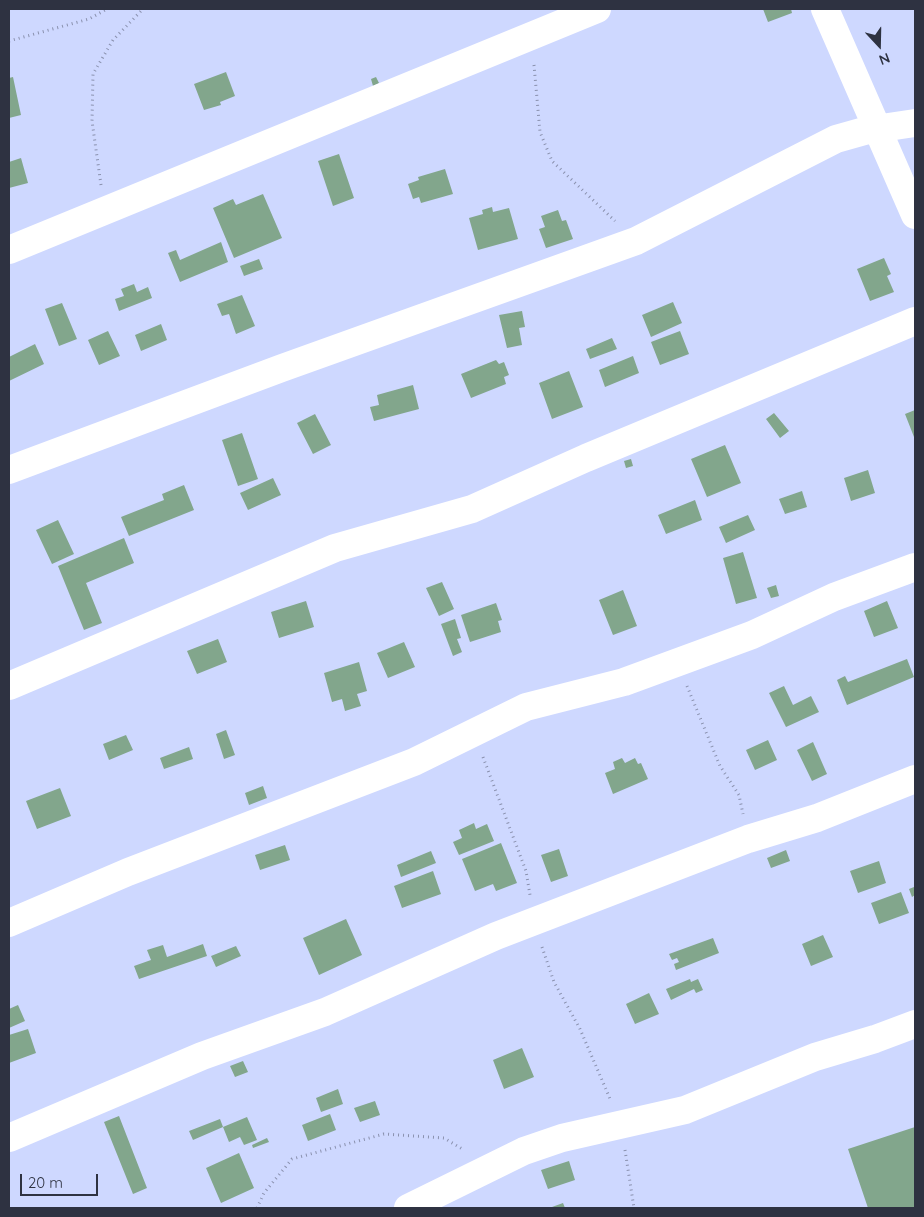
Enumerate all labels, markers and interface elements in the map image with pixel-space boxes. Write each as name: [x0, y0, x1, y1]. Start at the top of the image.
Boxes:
north arrow: [854, 20, 904, 70]
text: N: [876, 49, 892, 69]
scale bar: [22, 1164, 100, 1196]
text: 20 m: [28, 1173, 63, 1192]

